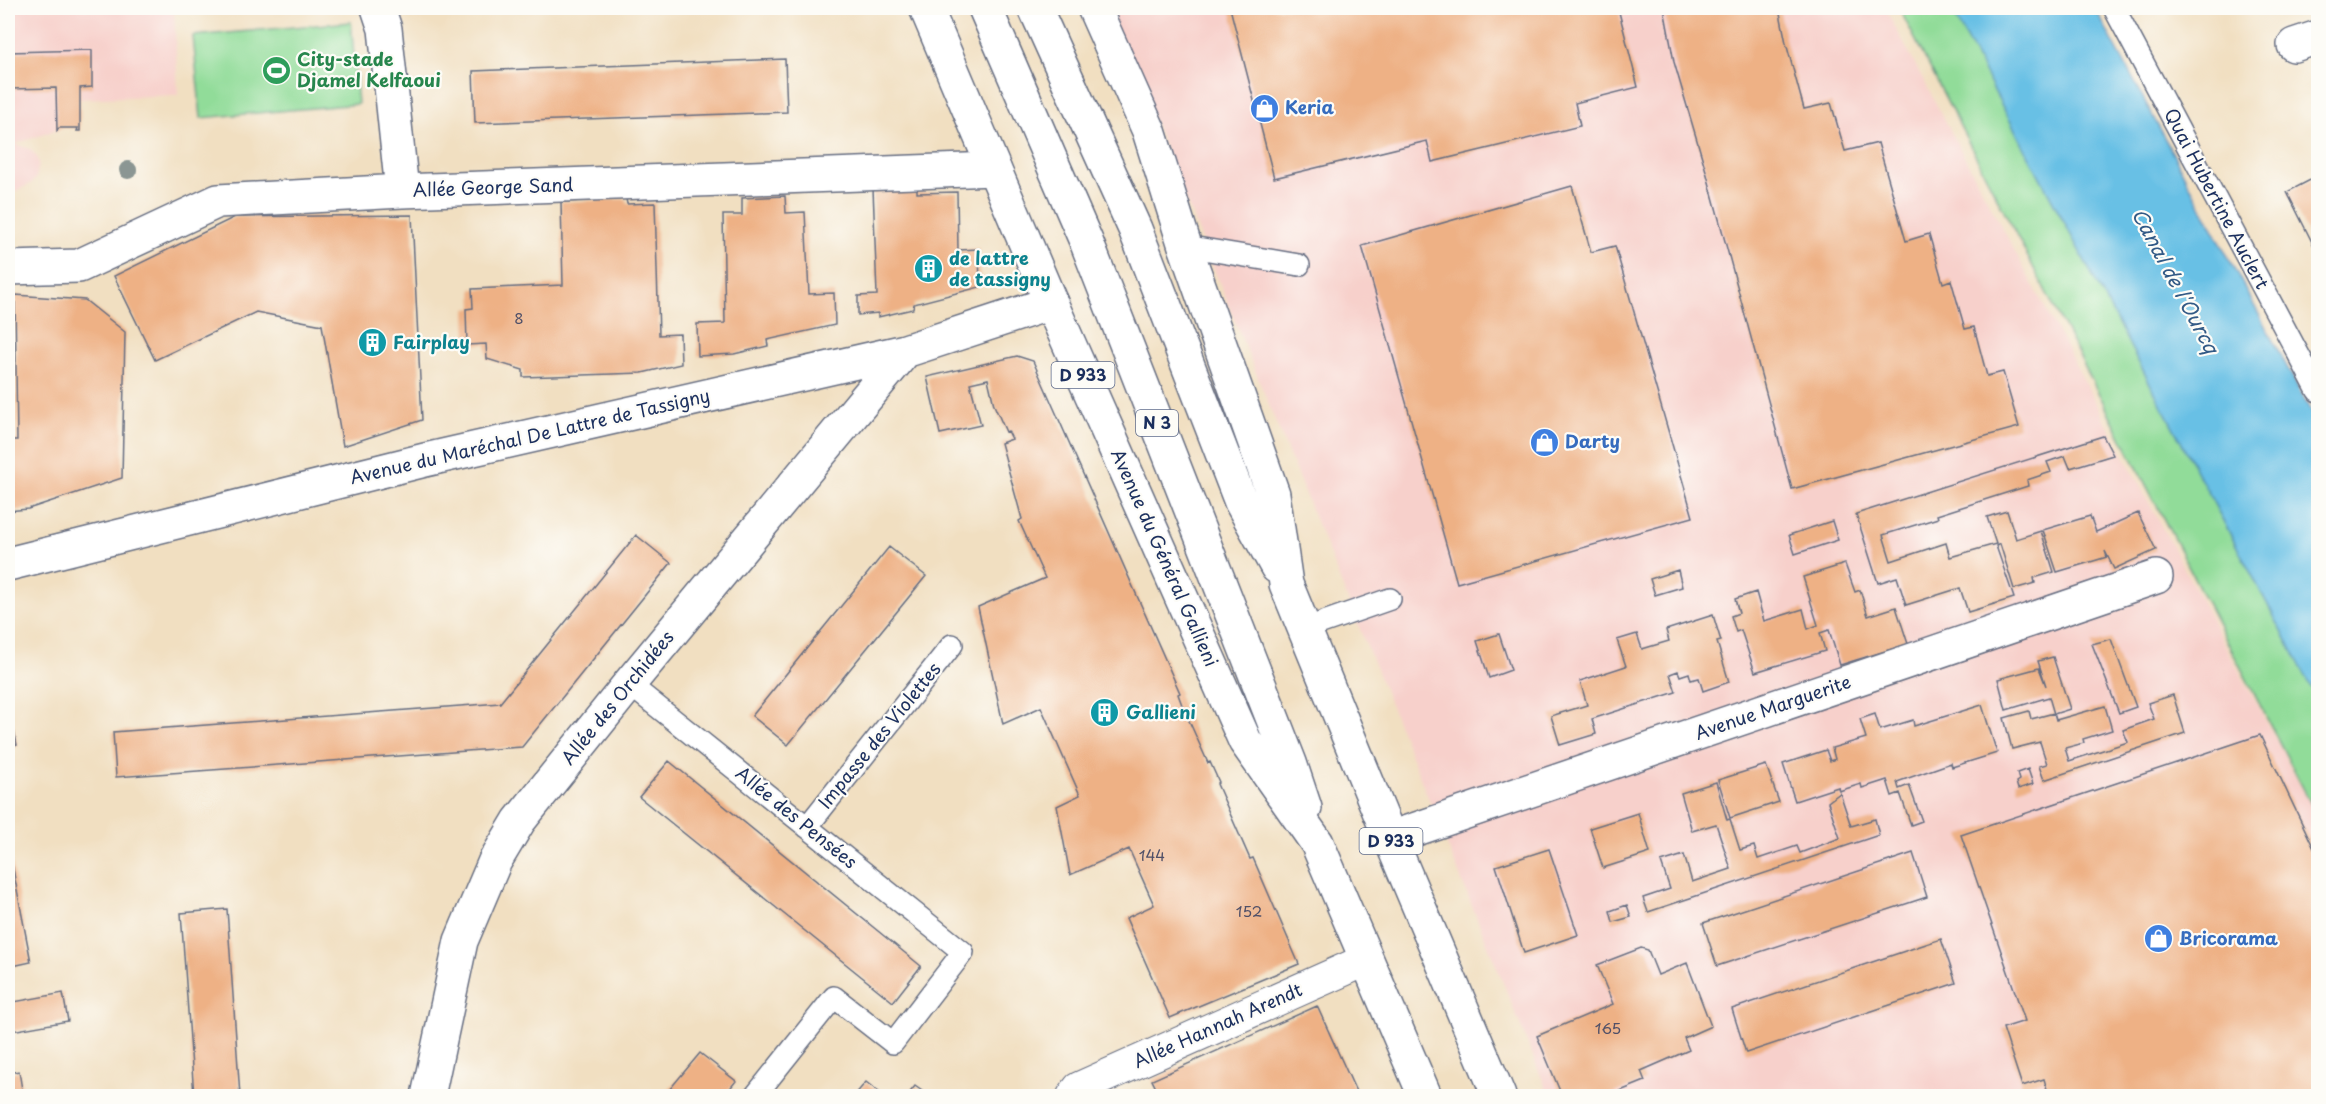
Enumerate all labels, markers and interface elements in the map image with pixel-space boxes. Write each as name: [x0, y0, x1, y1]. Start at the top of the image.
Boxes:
place label: City-stade Djamel Kelfaoui: [297, 45, 441, 93]
sports icon: City-stade Djamel Kelfaoui: [260, 54, 292, 86]
shop icon: Keria: [1248, 92, 1280, 124]
place label: Keria: [1285, 93, 1334, 120]
street label: Quai Hubertine Auclert: [2158, 103, 2276, 294]
street label: Allée George Sand: [412, 170, 574, 203]
water label: Canal de l'Ourcq: [2125, 202, 2228, 361]
place label: de lattre de tassigny: [949, 244, 1051, 292]
building icon: de lattre de tassigny: [912, 253, 944, 285]
house number: 8: [514, 306, 524, 329]
building icon: Fairplay: [356, 327, 388, 359]
place label: Fairplay: [393, 328, 470, 355]
road number: D 933: [1052, 362, 1114, 388]
street label: Avenue du Maréchal De Lattre de Tassigny: [347, 381, 712, 490]
road number: N 3: [1136, 410, 1178, 436]
shop icon: Darty: [1528, 426, 1560, 458]
place label: Darty: [1565, 427, 1620, 454]
street label: Avenue du Général Gallieni: [1105, 444, 1226, 670]
street label: Allée des Orchidées: [554, 624, 680, 770]
street label: Impasse des Violettes: [811, 656, 946, 814]
street label: Avenue Marguerite: [1691, 667, 1854, 746]
building icon: Gallieni: [1089, 697, 1121, 729]
place label: Gallieni: [1126, 698, 1196, 725]
street label: Allée des Pensées: [730, 759, 864, 874]
road number: D 933: [1360, 828, 1422, 854]
house number: 144: [1139, 843, 1165, 866]
house number: 152: [1236, 899, 1262, 922]
shop icon: Bricorama: [2142, 923, 2174, 955]
place label: Bricorama: [2179, 924, 2278, 951]
street label: Allée Hannah Arendt: [1129, 975, 1306, 1074]
house number: 165: [1595, 1016, 1621, 1039]

